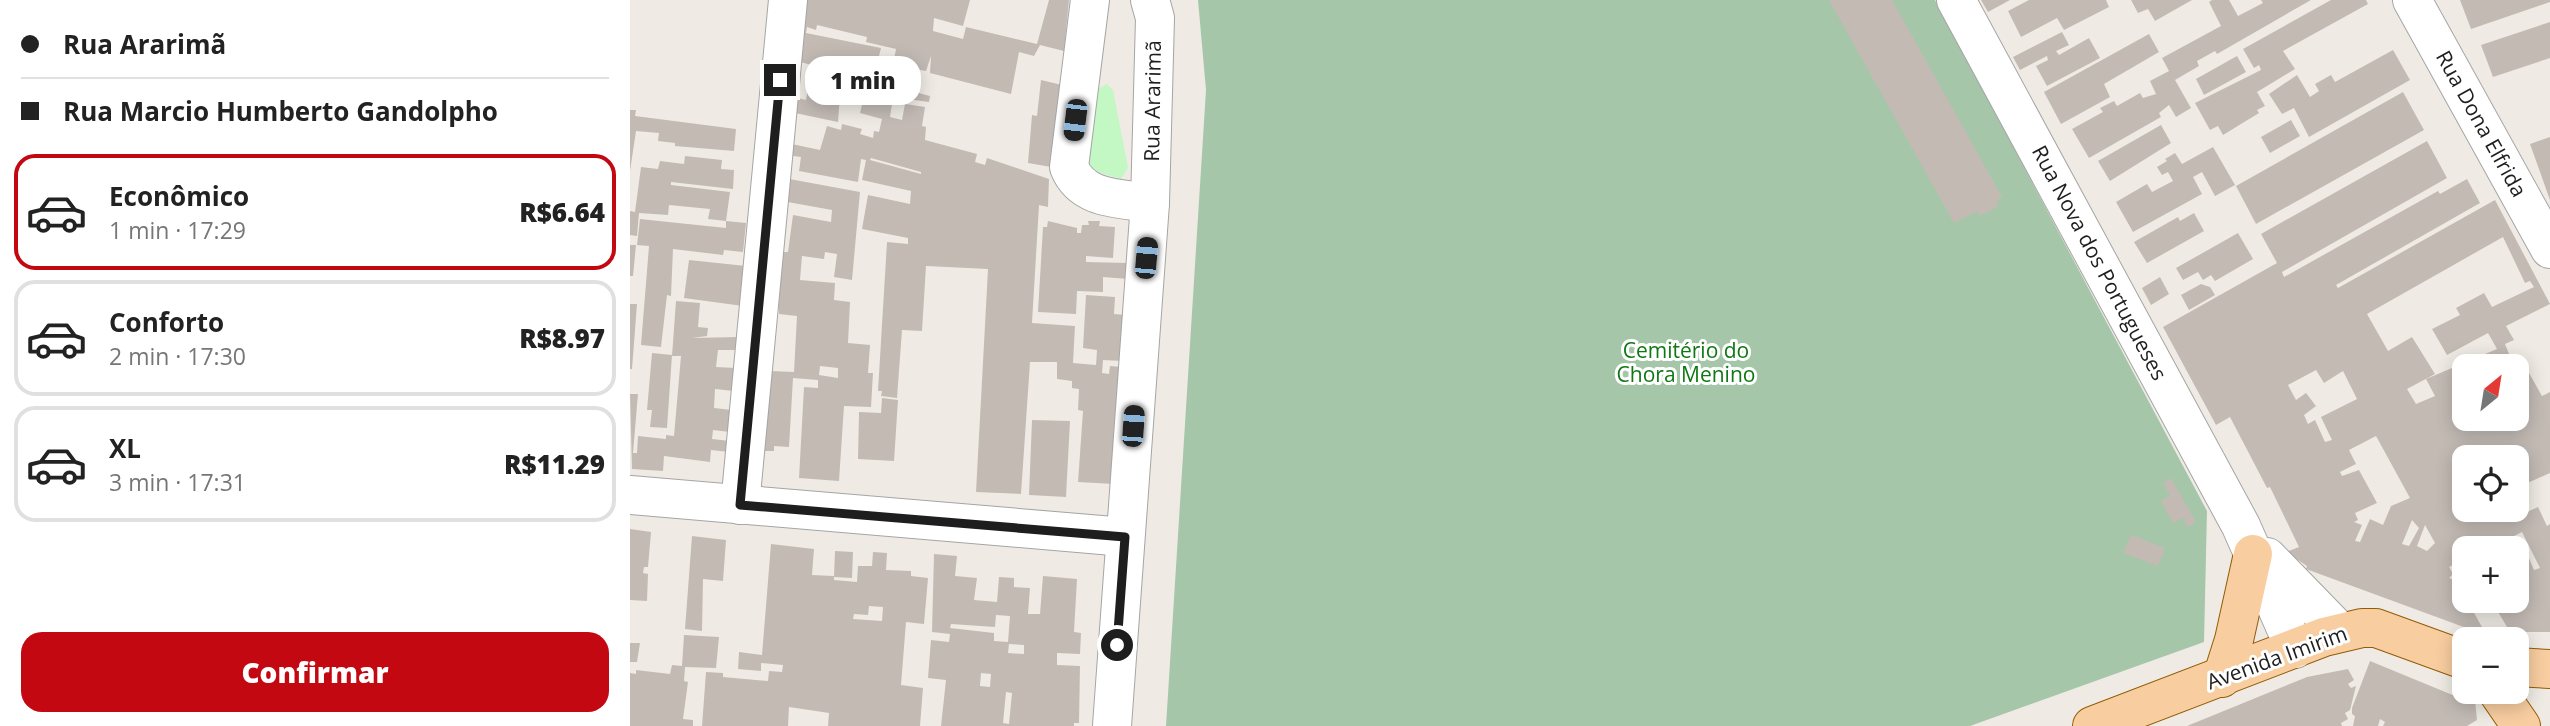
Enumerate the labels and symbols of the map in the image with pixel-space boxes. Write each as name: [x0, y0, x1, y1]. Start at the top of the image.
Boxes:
street label: Rua Ararimã: [1137, 40, 1167, 162]
street label: Rua Dona Elfrida: [2430, 45, 2534, 202]
callout: 1 min: [804, 56, 920, 104]
route end: [764, 64, 796, 96]
car: [1063, 98, 1088, 142]
street label: Rua Nova dos Portugueses: [2026, 140, 2174, 385]
car: [1134, 236, 1159, 280]
park label: Cemitério do Chora Menino: [1617, 336, 1755, 388]
north arrow: [2452, 354, 2529, 430]
car: [1122, 404, 1145, 448]
street label: Avenida Imirim: [2202, 619, 2351, 695]
route start: [1101, 629, 1133, 661]

